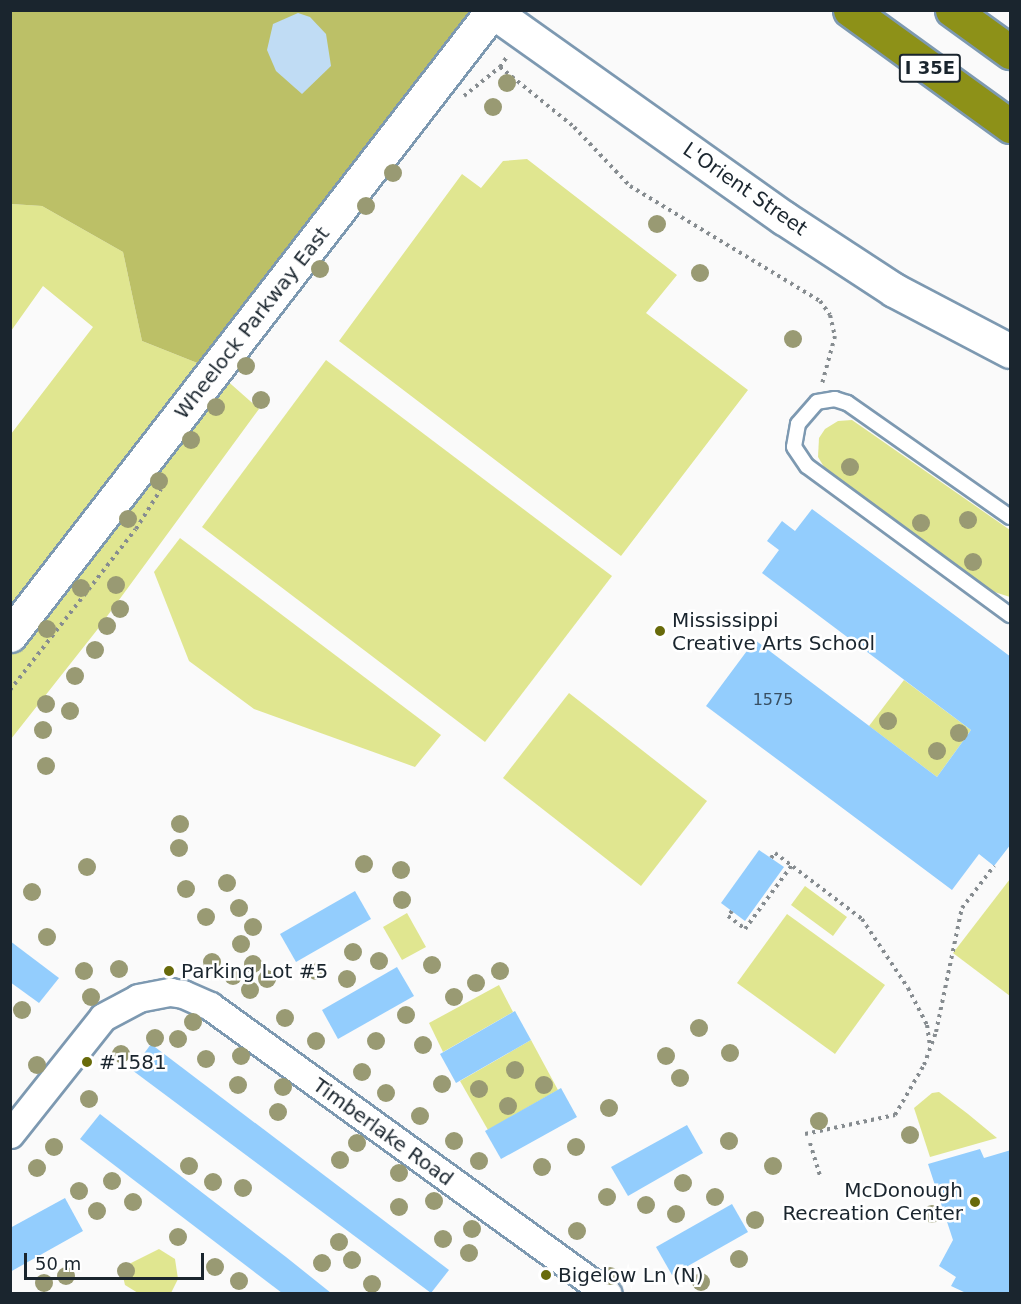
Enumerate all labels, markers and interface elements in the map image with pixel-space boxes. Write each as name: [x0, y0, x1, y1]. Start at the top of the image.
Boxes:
road number: I 35E: [898, 53, 962, 83]
street label: L'Orient Street: [678, 137, 812, 241]
street label: Wheelock Parkway East: [170, 222, 334, 424]
place label: Mississippi Creative Arts School: [672, 608, 875, 655]
marker: Mississippi Creative Arts School: [653, 624, 667, 638]
house number: 1575: [753, 690, 793, 710]
place label: Parking Lot #5: [181, 959, 328, 983]
marker: Parking Lot #5: [162, 964, 176, 978]
place label: #1581: [99, 1050, 167, 1074]
marker: #1581: [80, 1055, 94, 1069]
street label: Timberlake Road: [308, 1073, 458, 1191]
place label: McDonough Recreation Center: [782, 1178, 963, 1225]
marker: McDonough Recreation Center: [968, 1195, 982, 1209]
scale bar: [27, 1241, 207, 1279]
text: 50 m: [35, 1253, 81, 1274]
place label: Bigelow Ln (N): [558, 1263, 704, 1287]
marker: Bigelow Ln (N): [539, 1268, 553, 1282]

